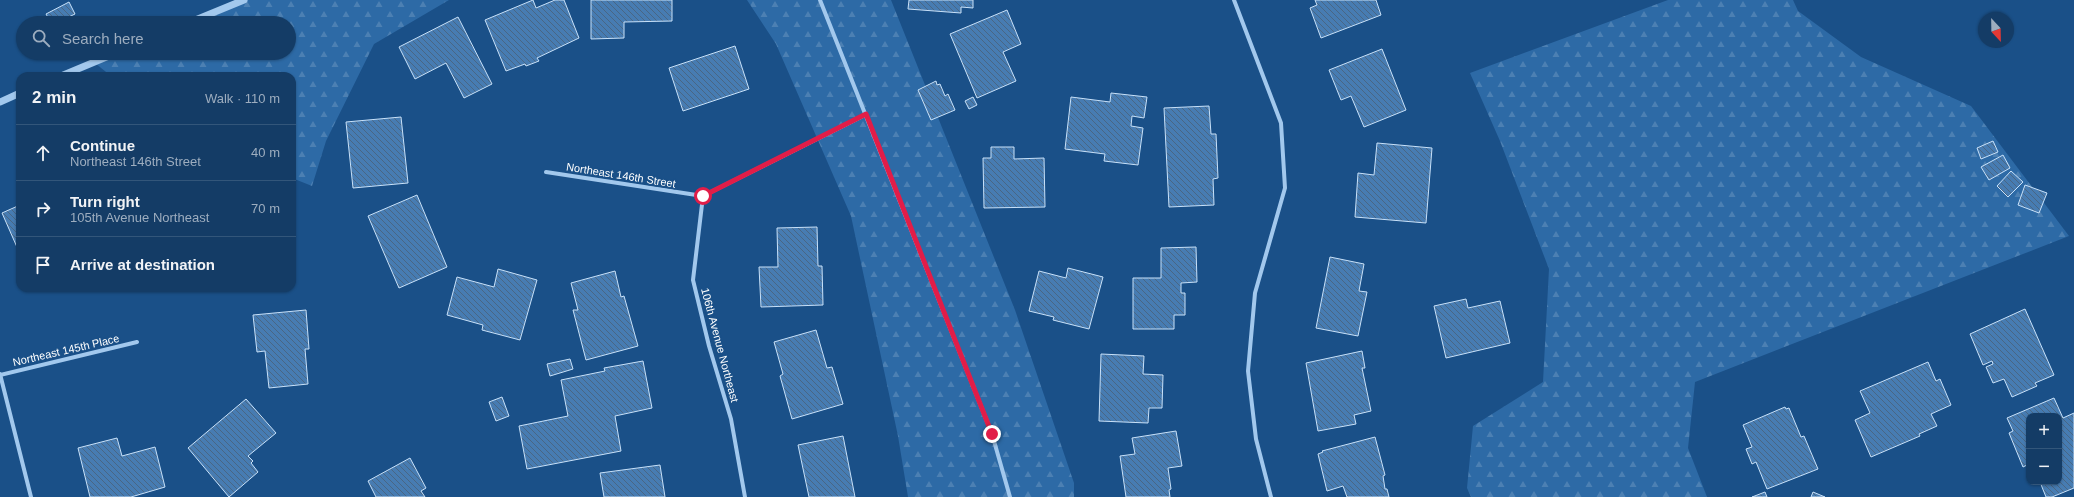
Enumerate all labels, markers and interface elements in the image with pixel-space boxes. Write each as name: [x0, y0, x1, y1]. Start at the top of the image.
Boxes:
north arrow: [1978, 12, 2014, 48]
search box: [16, 16, 296, 60]
icon: search: [30, 27, 52, 49]
text: Search here: [62, 30, 144, 47]
text: 2 min: [32, 88, 76, 107]
text: Walk · 110 m: [205, 91, 280, 106]
text: Continue: [70, 137, 135, 154]
icon: ahead: [32, 142, 54, 164]
text: 40 m: [251, 145, 280, 160]
text: Northeast 146th Street: [70, 154, 201, 169]
street label: Northeast 146th Street: [565, 160, 677, 190]
route start: [694, 187, 712, 205]
text: Turn right: [70, 193, 140, 210]
icon: right: [32, 198, 54, 220]
text: 70 m: [251, 201, 280, 216]
text: 105th Avenue Northeast: [70, 210, 209, 225]
icon: arrive: [32, 254, 54, 276]
text: Arrive at destination: [70, 256, 215, 273]
street label: 106th Avenue Northeast: [699, 287, 741, 403]
street label: Northeast 145th Place: [12, 332, 120, 368]
map controls: [2026, 413, 2062, 485]
button: +: [2026, 413, 2062, 449]
route end: [983, 425, 1001, 443]
button: −: [2026, 449, 2062, 485]

